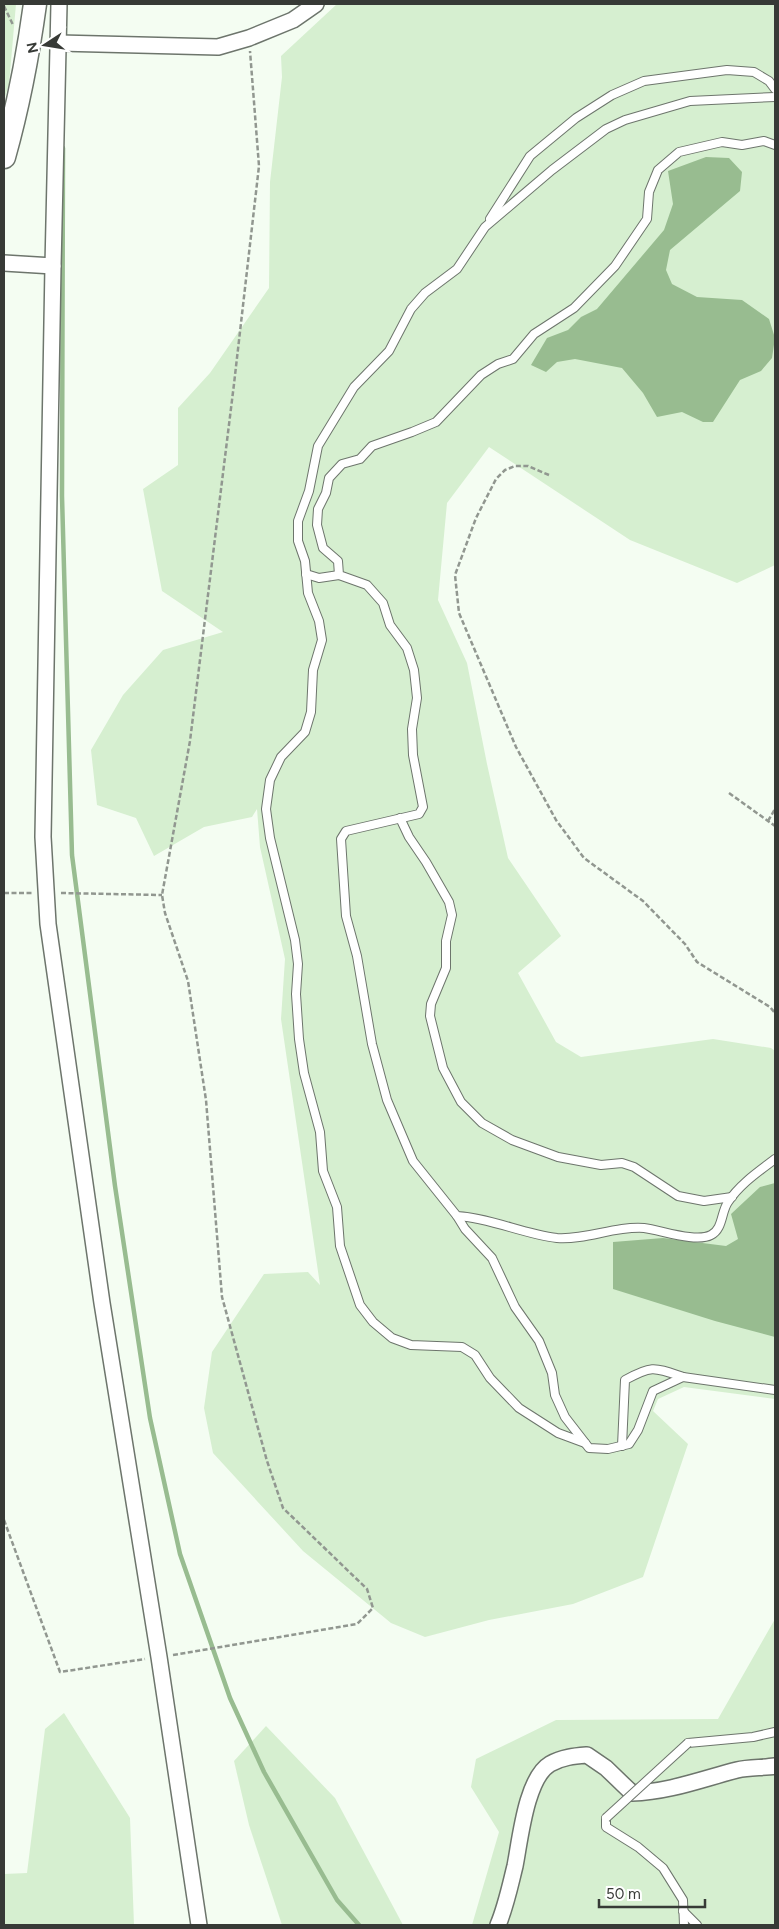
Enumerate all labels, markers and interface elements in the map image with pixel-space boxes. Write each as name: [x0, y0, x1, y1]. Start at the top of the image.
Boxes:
north arrow: [20, 20, 70, 70]
text: N: [23, 41, 42, 55]
scale bar: [599, 1876, 705, 1908]
text: 50 m: [606, 1885, 641, 1903]

